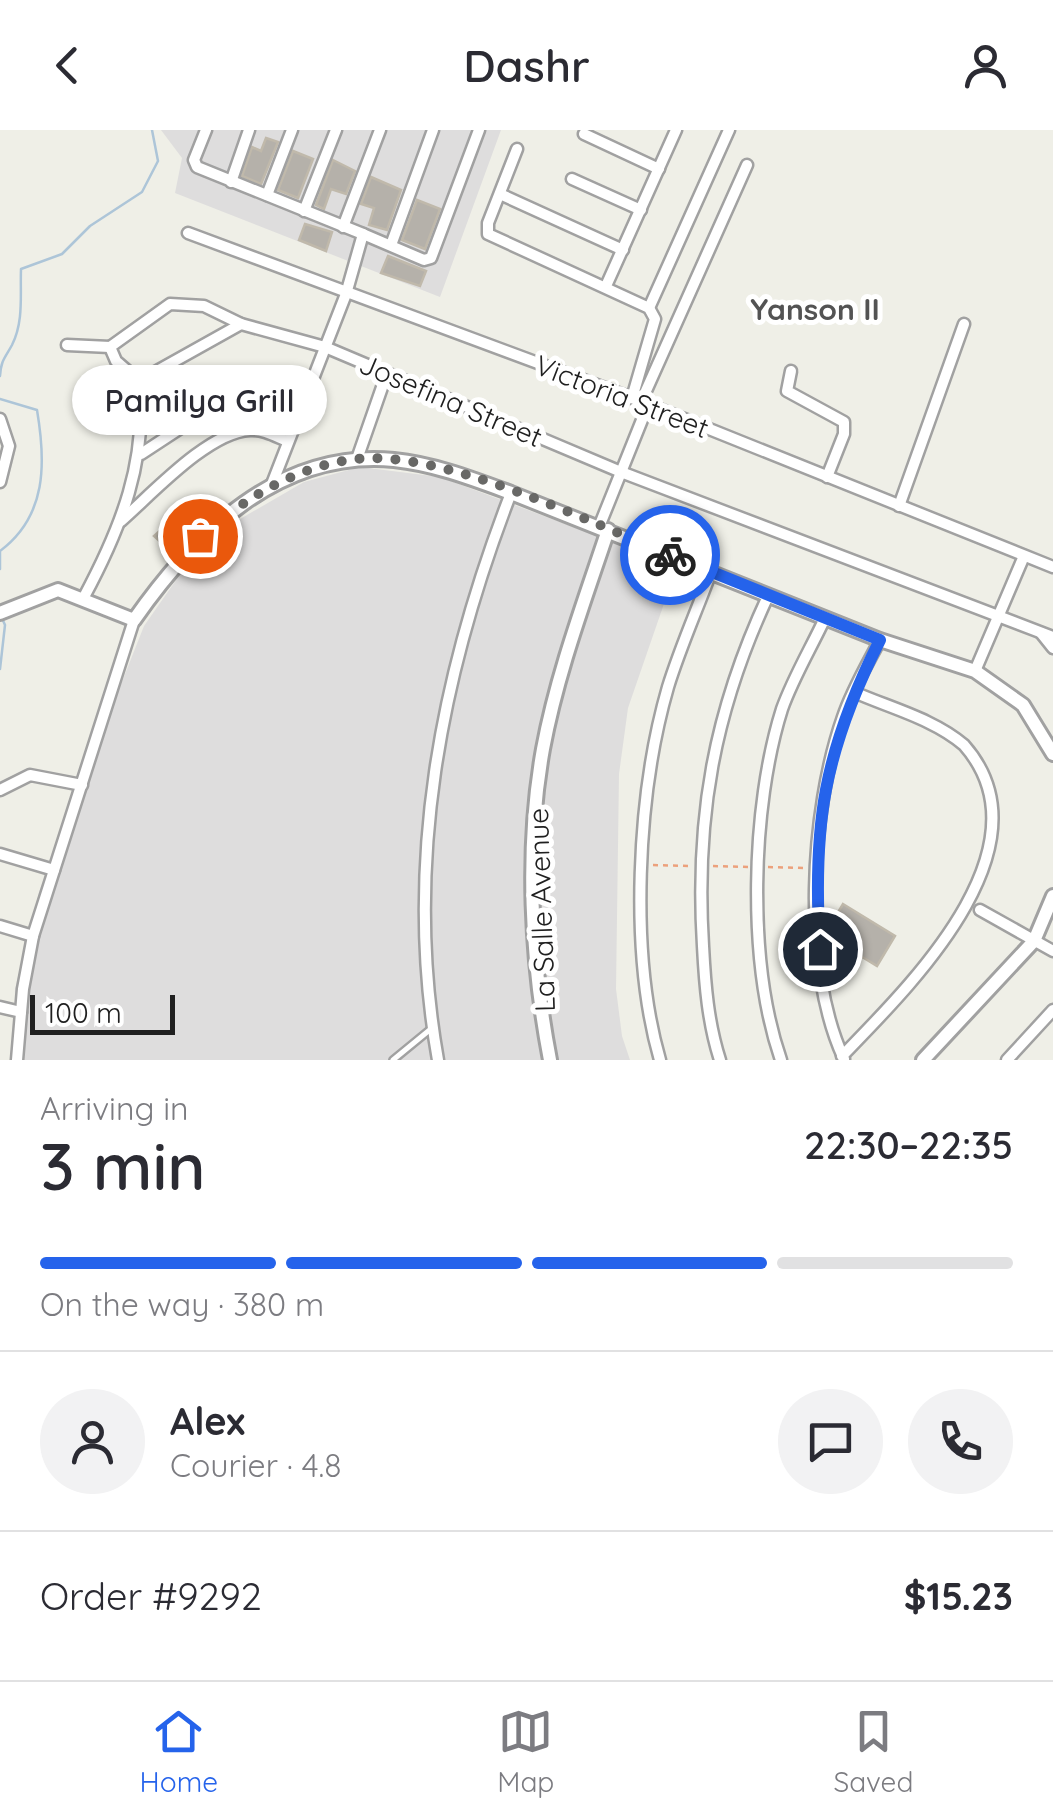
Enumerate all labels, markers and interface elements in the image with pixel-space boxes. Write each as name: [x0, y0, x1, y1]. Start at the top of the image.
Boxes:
text: Dashr: [463, 37, 590, 93]
icon: back: [40, 38, 95, 93]
icon: person: [958, 38, 1013, 93]
district label: Yanson II: [750, 290, 880, 328]
street label: Josefina Street: [354, 346, 548, 454]
street label: Victoria Street: [530, 347, 714, 445]
callout: Pamilya Grill: [72, 366, 328, 436]
text: Pamilya Grill: [104, 380, 295, 420]
pin: [158, 494, 243, 579]
courier: [620, 505, 720, 605]
icon: bag: [173, 509, 228, 564]
icon: bike: [643, 528, 698, 583]
street label: La Salle Avenue: [520, 807, 562, 1013]
pin: [778, 907, 863, 992]
icon: home: [793, 922, 848, 977]
scale bar: [30, 990, 175, 1034]
text: 100 m: [45, 995, 122, 1030]
text: Arriving in: [40, 1088, 189, 1128]
text: 22:30–22:35: [804, 1121, 1013, 1169]
text: 3 min: [40, 1125, 206, 1206]
text: On the way · 380 m: [40, 1284, 324, 1324]
button: person: [40, 1389, 145, 1494]
button: chat: [778, 1389, 883, 1494]
button: phone: [908, 1389, 1013, 1494]
text: Alex: [170, 1397, 245, 1445]
text: Courier · 4.8: [170, 1445, 342, 1485]
text: Order #9292: [40, 1572, 262, 1620]
text: $15.23: [904, 1572, 1013, 1620]
tab: Home: [140, 1704, 218, 1799]
tab: Map: [497, 1704, 554, 1799]
tab: Saved: [834, 1704, 913, 1799]

